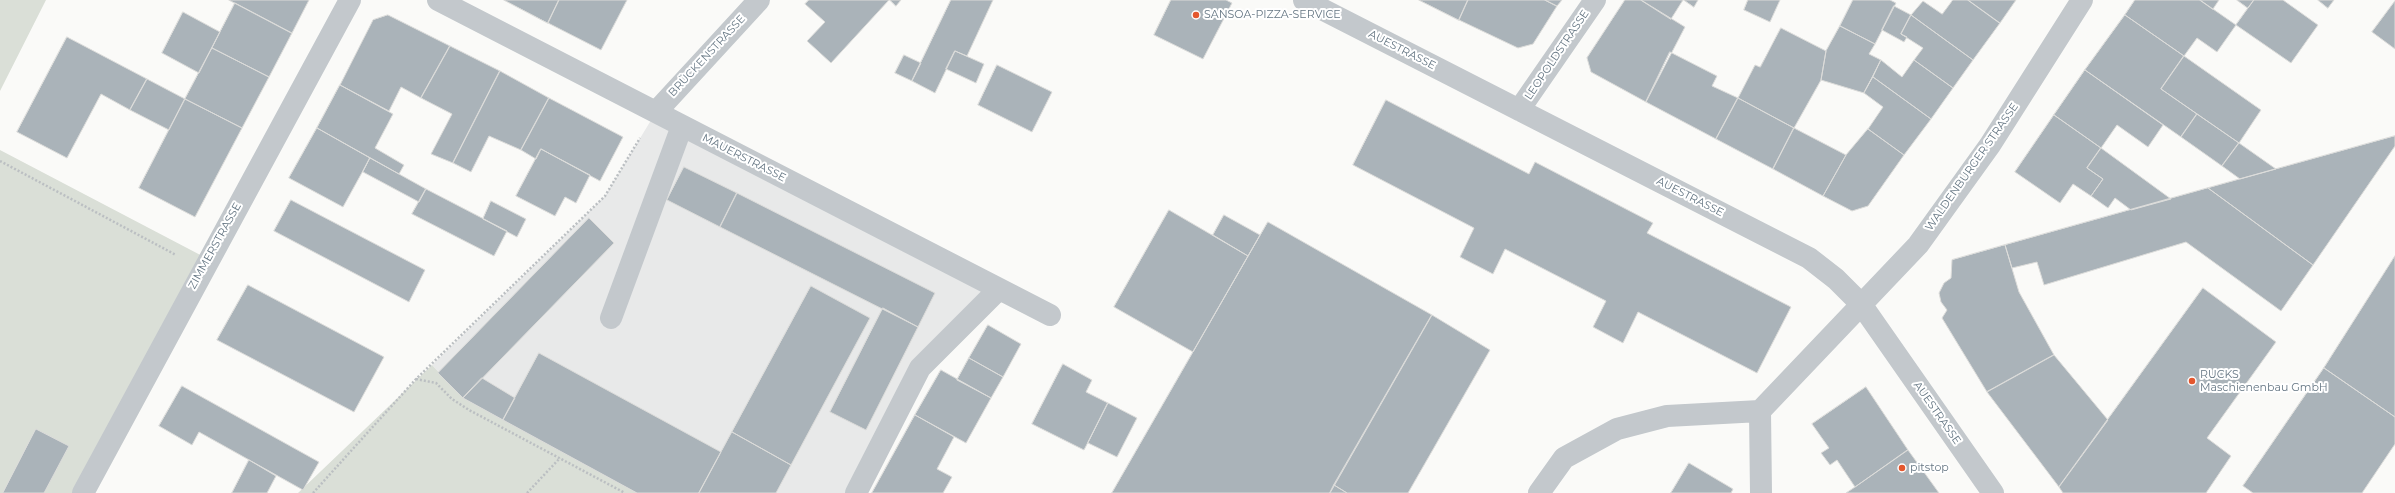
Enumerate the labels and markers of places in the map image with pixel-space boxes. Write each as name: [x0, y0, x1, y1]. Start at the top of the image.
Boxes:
place label: SANSOA-PIZZA-SERVICE: [1204, 8, 1341, 22]
marker: SANSOA-PIZZA-SERVICE: [1191, 10, 1201, 20]
place label: RUCKS Maschienenbau GmbH: [2200, 368, 2328, 394]
marker: RUCKS Maschienenbau GmbH: [2187, 376, 2197, 386]
place label: pitstop: [1910, 461, 1949, 475]
marker: pitstop: [1897, 463, 1907, 473]

